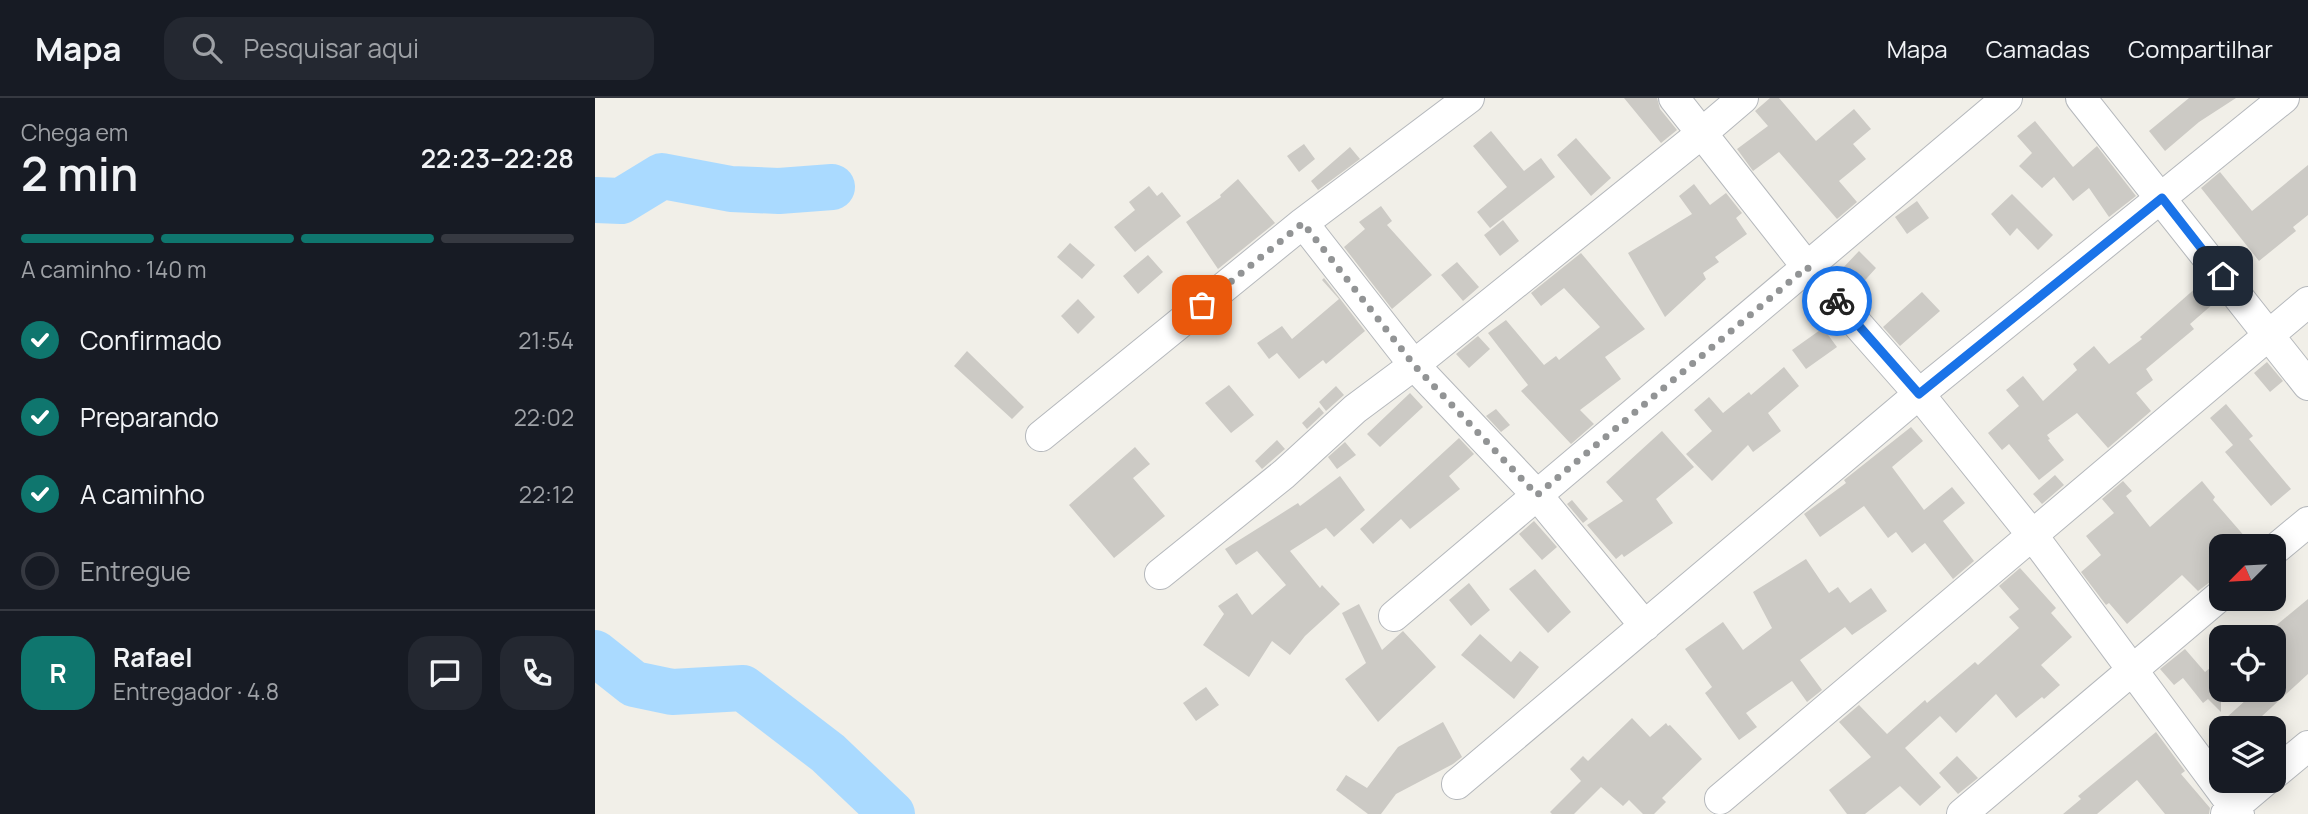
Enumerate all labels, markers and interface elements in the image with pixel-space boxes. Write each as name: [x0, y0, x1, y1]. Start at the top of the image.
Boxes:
search box: [164, 17, 654, 80]
text: Mapa: [35, 26, 122, 71]
icon: search: [188, 29, 226, 67]
text: Pesquisar aqui: [244, 30, 419, 66]
text: Mapa: [1887, 32, 1948, 65]
text: Camadas: [1986, 32, 2090, 65]
text: Compartilhar: [2128, 32, 2273, 65]
text: Chega em: [21, 116, 128, 148]
text: 22:23–22:28: [421, 140, 574, 176]
text: 2 min: [21, 142, 138, 205]
pin: [2193, 246, 2253, 306]
text: A caminho · 140 m: [21, 253, 206, 285]
icon: home: [2204, 257, 2242, 295]
courier: [1802, 266, 1872, 336]
pin: [1172, 275, 1232, 335]
icon: bike: [1818, 282, 1856, 320]
icon: bag: [1183, 286, 1221, 324]
icon: check: [21, 321, 59, 359]
text: Confirmado: [80, 322, 222, 358]
text: 21:54: [518, 324, 574, 356]
icon: check: [21, 398, 59, 436]
text: Preparando: [80, 399, 219, 435]
text: 22:02: [514, 401, 574, 433]
icon: check: [21, 475, 59, 513]
text: A caminho: [80, 476, 205, 512]
text: 22:12: [519, 478, 574, 510]
north arrow: [2209, 534, 2285, 611]
map controls: [2209, 534, 2286, 793]
text: Entregue: [80, 553, 191, 589]
button: locate: [2209, 625, 2286, 702]
button: chat: [408, 636, 482, 710]
button: phone: [500, 636, 574, 710]
text: Rafael: [113, 639, 193, 675]
text: R: [49, 655, 67, 691]
text: Entregador · 4.8: [113, 675, 279, 707]
button: layers: [2209, 716, 2286, 793]

